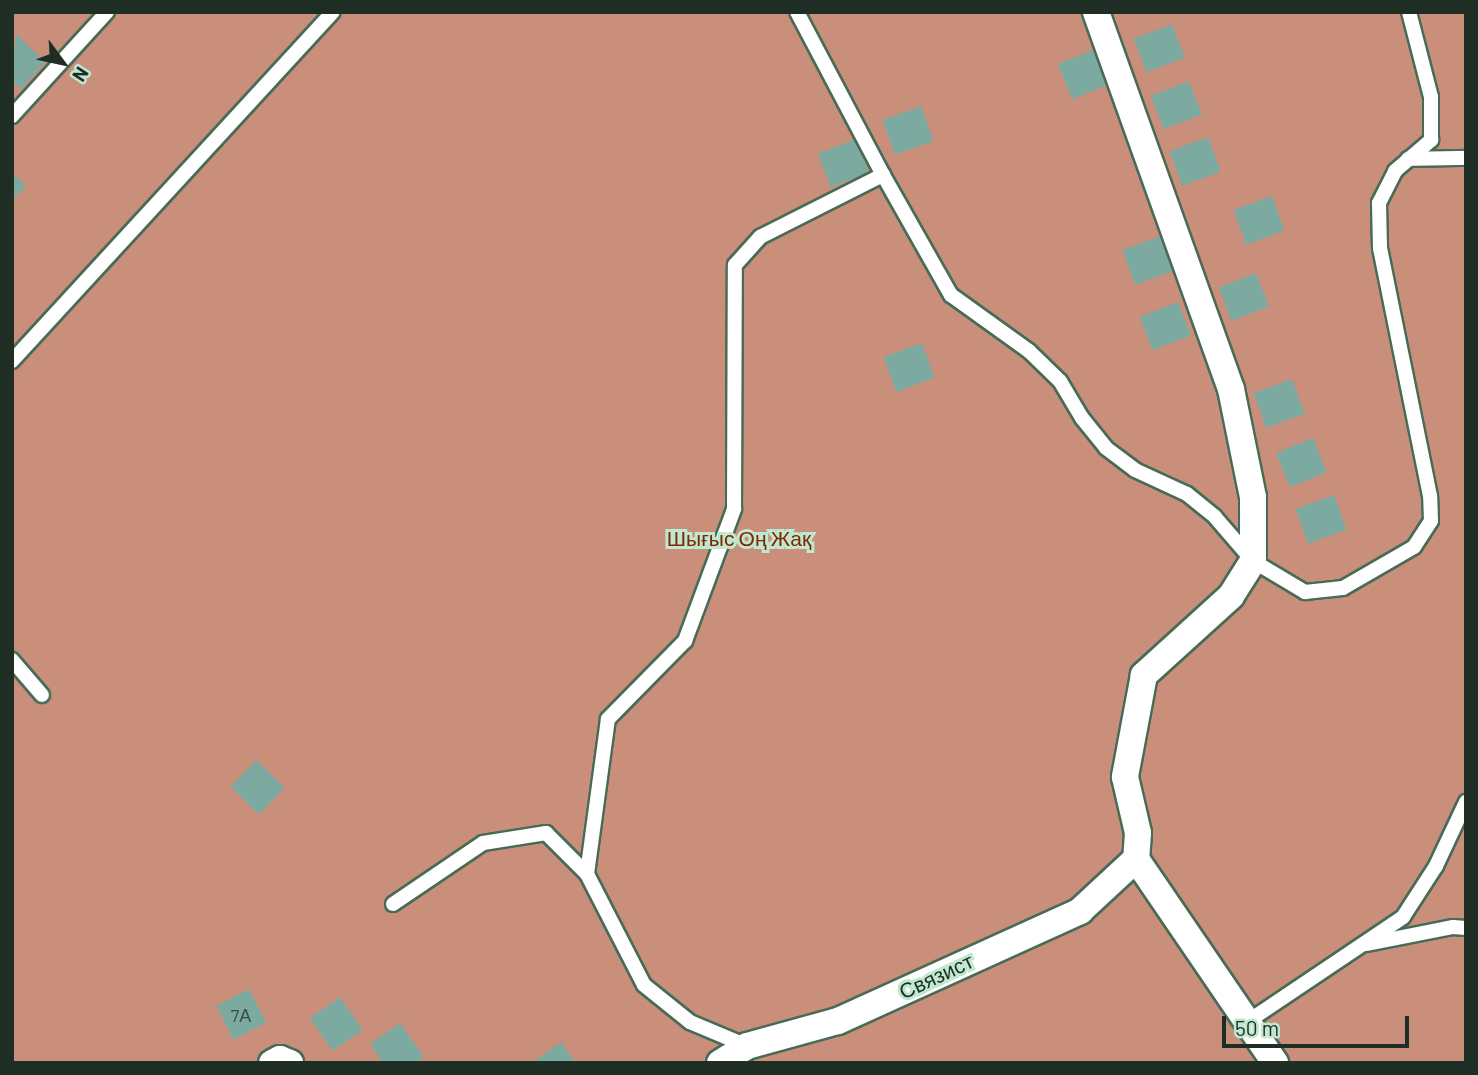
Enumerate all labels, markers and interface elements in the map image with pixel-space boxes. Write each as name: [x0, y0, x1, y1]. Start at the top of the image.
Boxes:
north arrow: [28, 28, 98, 98]
text: N: [68, 63, 94, 86]
park label: Шығыс Оң Жақ: [667, 525, 811, 551]
street label: Связист: [895, 948, 977, 1004]
scale bar: [1226, 1002, 1413, 1046]
house number: 7А: [231, 1004, 251, 1026]
text: 50 m: [1235, 1015, 1279, 1040]

